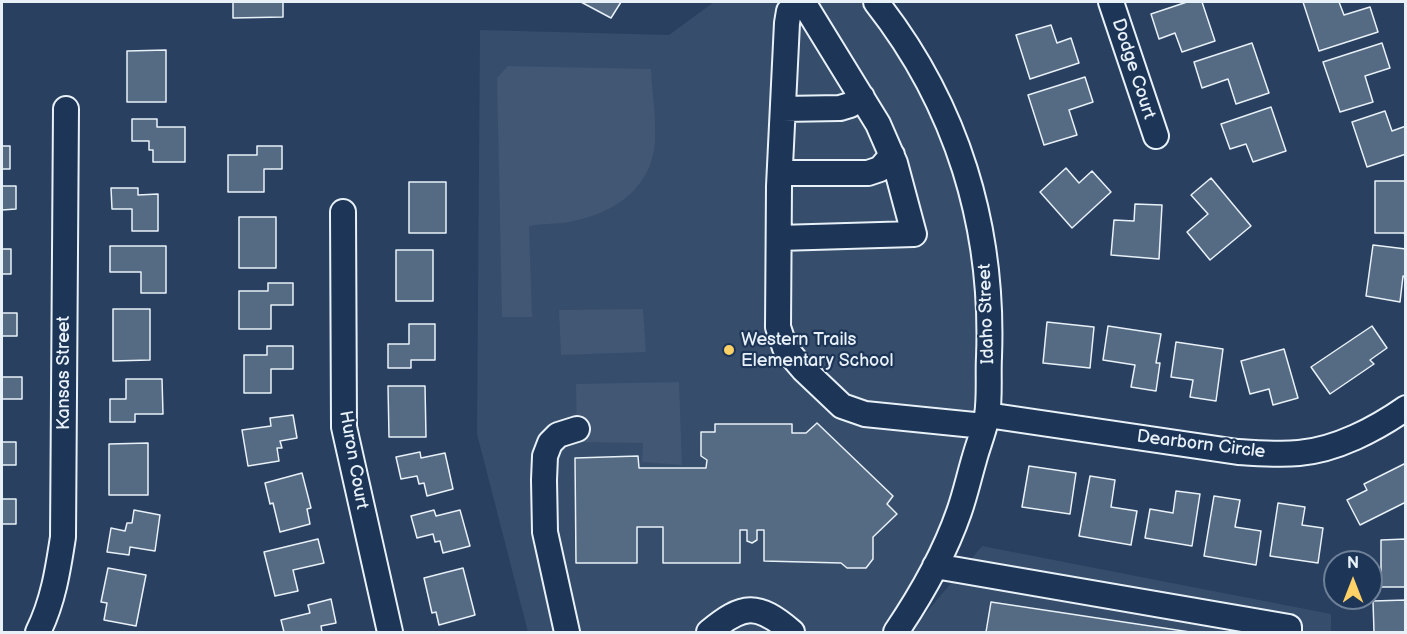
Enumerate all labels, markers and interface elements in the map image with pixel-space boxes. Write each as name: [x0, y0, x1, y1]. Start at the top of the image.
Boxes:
street label: Dodge Court: [1107, 16, 1159, 122]
street label: Idaho Street: [974, 263, 1000, 365]
street label: Kansas Street: [53, 316, 75, 430]
place label: Western Trails Elementary School: [741, 329, 894, 372]
marker: Western Trails Elementary School: [722, 343, 736, 357]
street label: Huron Court: [334, 409, 372, 511]
street label: Dearborn Circle: [1135, 426, 1267, 464]
north arrow: [1323, 550, 1383, 610]
text: N: [1347, 554, 1359, 573]

